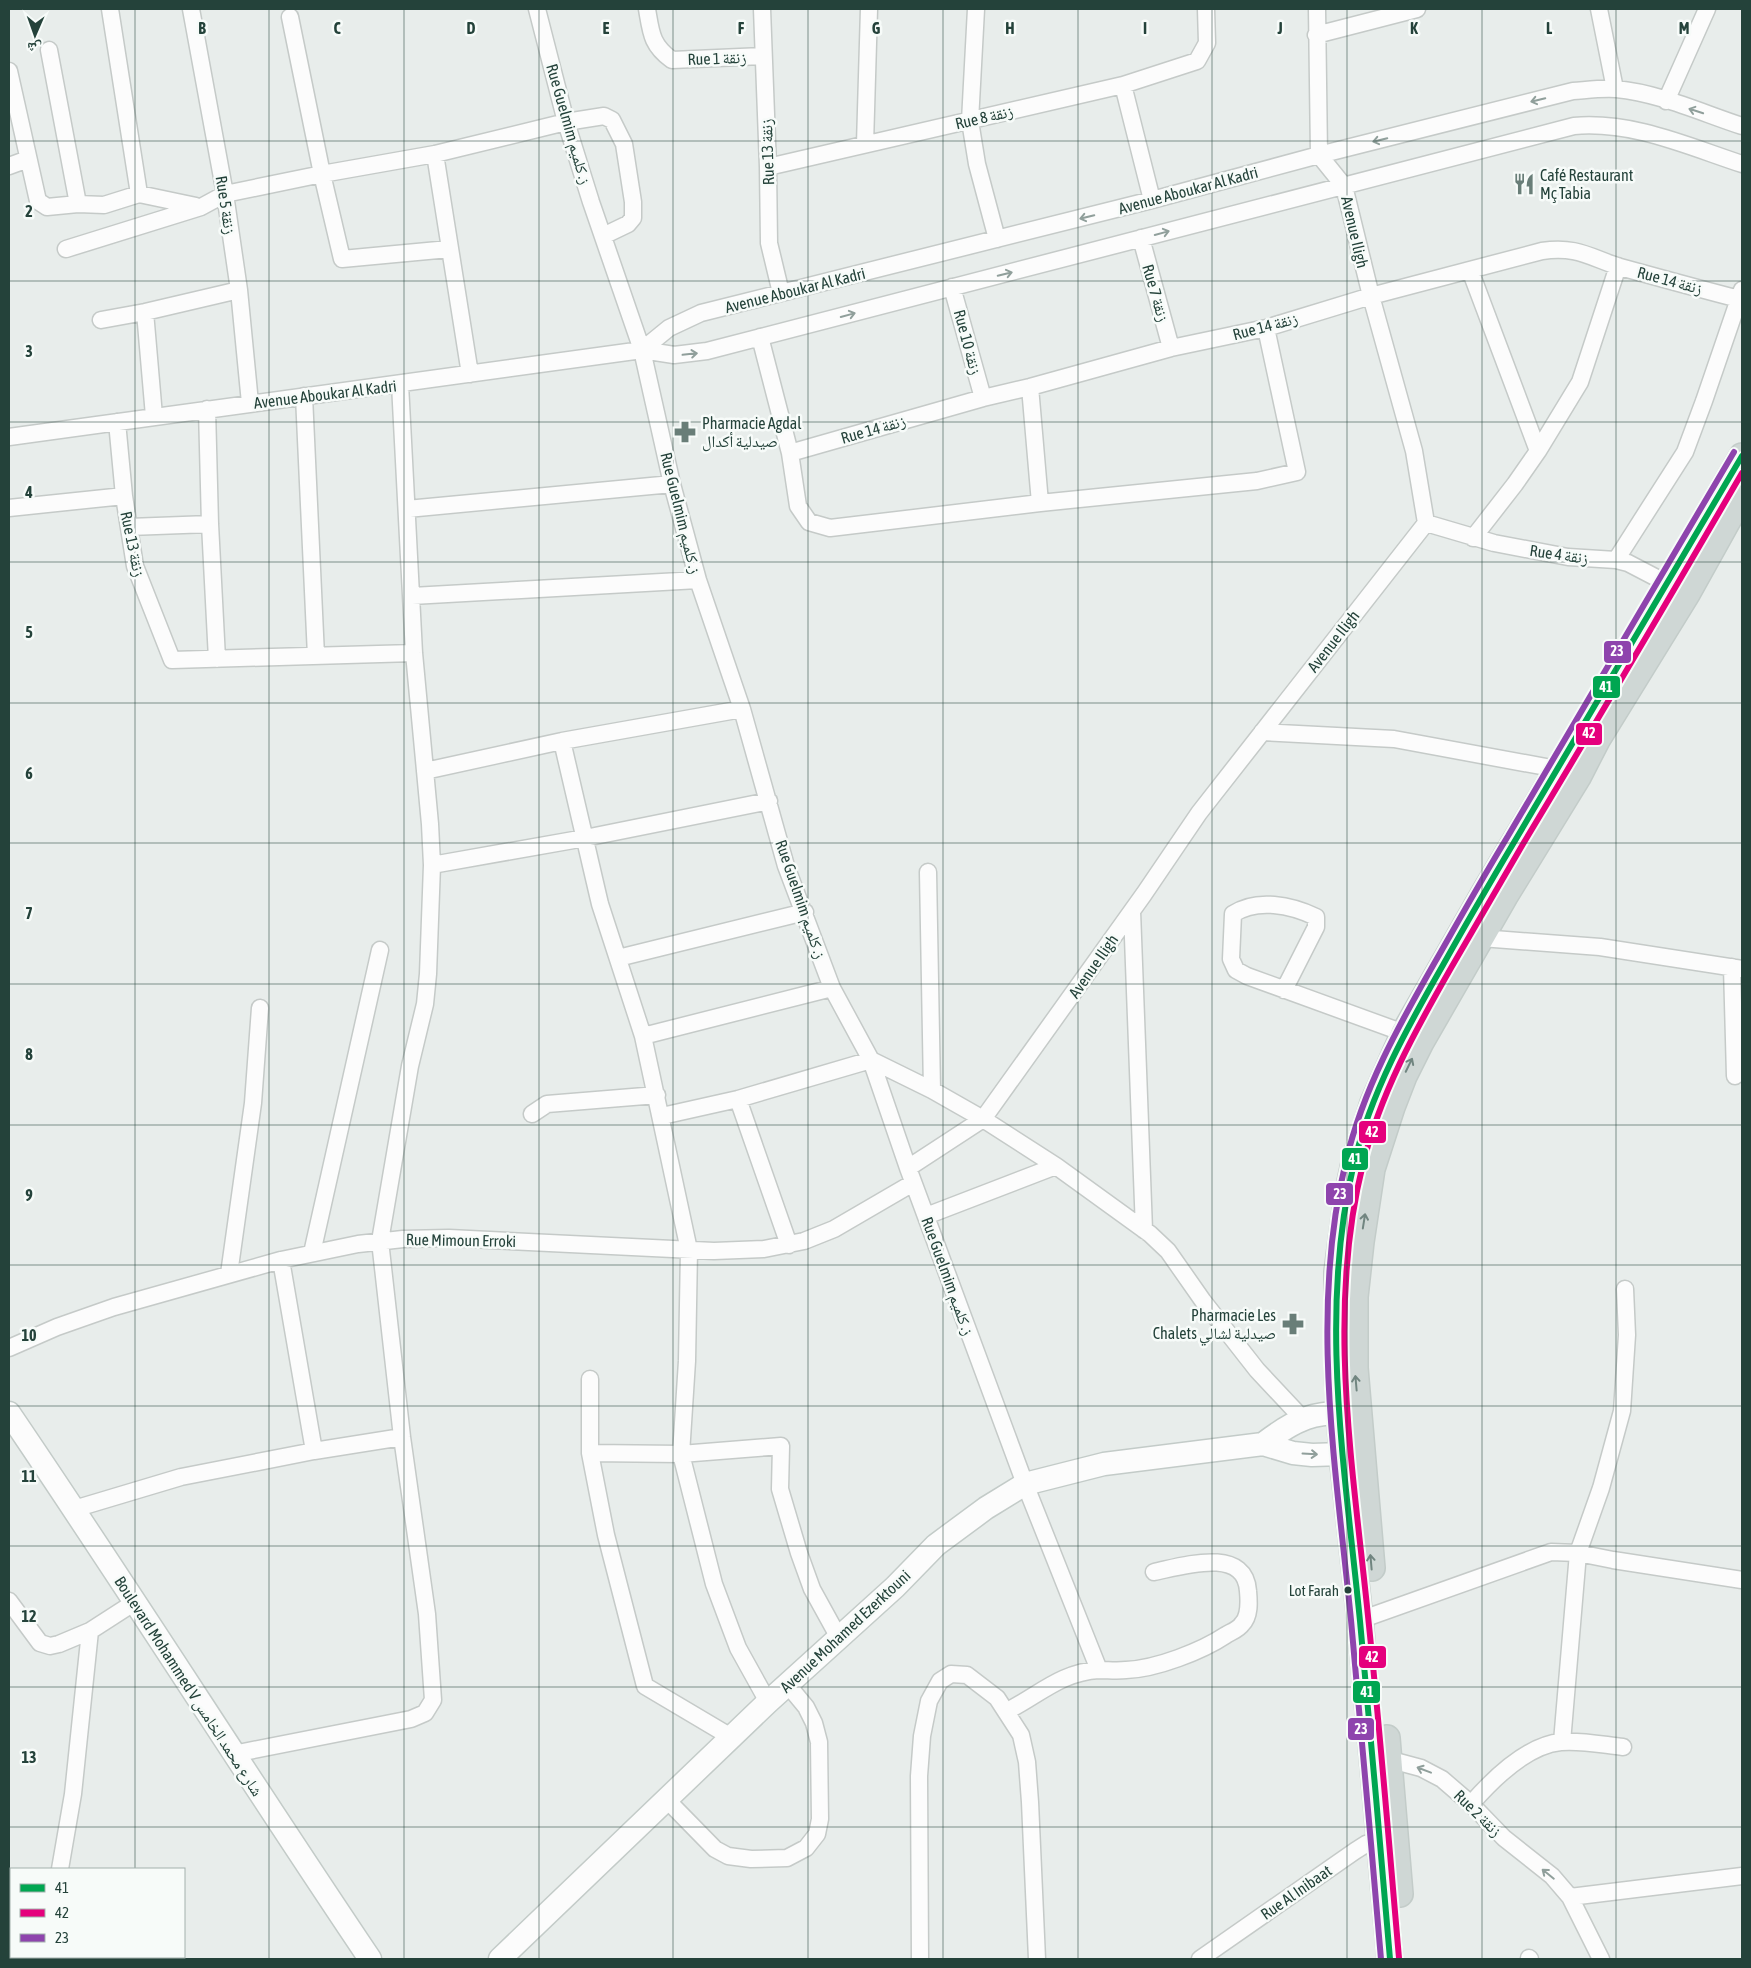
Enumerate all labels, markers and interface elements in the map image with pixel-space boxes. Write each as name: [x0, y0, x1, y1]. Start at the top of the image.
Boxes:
north arrow: [10, 10, 60, 60]
text: B: [198, 19, 206, 37]
text: C: [333, 19, 341, 37]
text: D: [467, 19, 476, 37]
text: E: [603, 19, 610, 37]
text: F: [738, 19, 745, 37]
text: G: [872, 19, 881, 37]
text: H: [1005, 19, 1015, 37]
text: I: [1143, 19, 1147, 37]
text: J: [1276, 19, 1283, 37]
text: K: [1410, 19, 1418, 37]
text: L: [1546, 19, 1553, 37]
text: M: [1679, 19, 1689, 37]
text: ش: [27, 39, 42, 56]
street label: Rue 1 زنقة: [687, 48, 747, 69]
street label: Rue Guelmim ز. كلميم: [541, 62, 595, 187]
one-way arrow: [1530, 96, 1546, 106]
street label: Rue 8 زنقة: [953, 102, 1015, 133]
one-way arrow: [1688, 105, 1704, 115]
street label: Rue 13 زنقة: [757, 118, 778, 186]
one-way arrow: [1373, 136, 1389, 145]
street label: Avenue Aboukar Al Kadri: [1116, 163, 1260, 217]
place label: Café Restaurant Mç Tabia: [1540, 166, 1634, 203]
restaurant icon: Café Restaurant Mç Tabia: [1511, 171, 1537, 197]
street label: Rue 5 زنقة: [212, 174, 239, 236]
street label: Avenue Iligh: [1337, 194, 1372, 270]
text: 2: [25, 202, 33, 220]
one-way arrow: [1080, 212, 1096, 222]
one-way arrow: [1154, 228, 1170, 237]
street label: Rue 7 زنقة: [1138, 262, 1173, 324]
street label: Rue 14 زنقة: [1635, 263, 1704, 298]
street label: Avenue Aboukar Al Kadri: [723, 264, 867, 316]
one-way arrow: [997, 268, 1013, 278]
street label: Rue 10 زنقة: [950, 308, 985, 377]
one-way arrow: [839, 309, 855, 319]
street label: Rue 14 زنقة: [1231, 309, 1300, 344]
text: 3: [25, 342, 33, 360]
one-way arrow: [682, 349, 698, 359]
street label: Avenue Aboukar Al Kadri: [253, 376, 397, 412]
street label: Rue 14 زنقة: [839, 411, 908, 448]
place label: Pharmacie Agdal صيدلية أكدال: [702, 414, 802, 452]
pharmacy icon: Pharmacie Agdal صيدلية أكدال: [672, 419, 698, 445]
street label: Rue Guelmim ز. كلميم: [655, 450, 705, 576]
text: 4: [24, 483, 33, 501]
street label: Rue 13 زنقة: [116, 510, 149, 579]
street label: Rue 4 زنقة: [1528, 541, 1589, 568]
street label: Avenue Iligh: [1303, 607, 1363, 676]
text: 5: [25, 623, 33, 641]
line badge: 23: [1603, 640, 1632, 664]
text: 23: [1610, 643, 1624, 659]
line badge: 41: [1592, 675, 1621, 699]
text: 41: [1598, 679, 1613, 695]
line badge: 42: [1575, 722, 1603, 746]
text: 42: [1581, 725, 1596, 741]
text: 6: [25, 764, 33, 782]
street label: Rue Guelmim ز. كلميم: [770, 837, 830, 961]
text: 7: [25, 904, 33, 922]
street label: Avenue Iligh: [1065, 931, 1122, 1002]
text: 8: [25, 1045, 33, 1063]
one-way arrow: [1404, 1058, 1414, 1073]
line badge: 42: [1358, 1120, 1387, 1144]
text: 42: [1364, 1124, 1379, 1140]
line badge: 41: [1341, 1147, 1369, 1171]
text: 41: [1347, 1151, 1362, 1167]
line badge: 23: [1325, 1182, 1354, 1206]
text: 9: [25, 1186, 33, 1204]
text: 23: [1333, 1186, 1347, 1202]
one-way arrow: [1359, 1213, 1369, 1229]
street label: Rue Guelmim ز. كلميم: [916, 1214, 978, 1338]
street label: Rue Mimoun Erroki: [406, 1230, 516, 1250]
place label: Pharmacie Les Chalets صيدلية لشالي: [1153, 1306, 1276, 1346]
pharmacy icon: Pharmacie Les Chalets صيدلية لشالي: [1280, 1311, 1306, 1337]
text: 10: [21, 1326, 37, 1344]
one-way arrow: [1352, 1375, 1361, 1391]
one-way arrow: [1302, 1450, 1318, 1459]
text: 11: [21, 1467, 37, 1485]
one-way arrow: [1366, 1554, 1376, 1570]
street label: Avenue Mohamed Ezerktouni: [776, 1566, 914, 1696]
street label: Boulevard Mohammed V شارع محمد الخامس: [109, 1573, 267, 1800]
place label: Lot Farah: [1289, 1582, 1339, 1599]
marker: Lot Farah: [1343, 1585, 1353, 1595]
text: 12: [21, 1607, 37, 1625]
line badge: 42: [1358, 1645, 1387, 1669]
text: 42: [1364, 1649, 1379, 1665]
line badge: 41: [1352, 1680, 1381, 1704]
text: 41: [1359, 1684, 1374, 1700]
line badge: 23: [1347, 1717, 1375, 1741]
text: 23: [1354, 1721, 1368, 1737]
text: 13: [21, 1748, 37, 1766]
one-way arrow: [1417, 1765, 1432, 1774]
street label: Rue 2 زنقة: [1450, 1786, 1505, 1841]
street label: Rue Al Inibaat: [1257, 1861, 1335, 1923]
legend: [10, 1868, 185, 1958]
one-way arrow: [1542, 1869, 1555, 1880]
text: 41: [55, 1879, 69, 1896]
text: 42: [55, 1904, 69, 1921]
text: 23: [55, 1929, 69, 1946]

